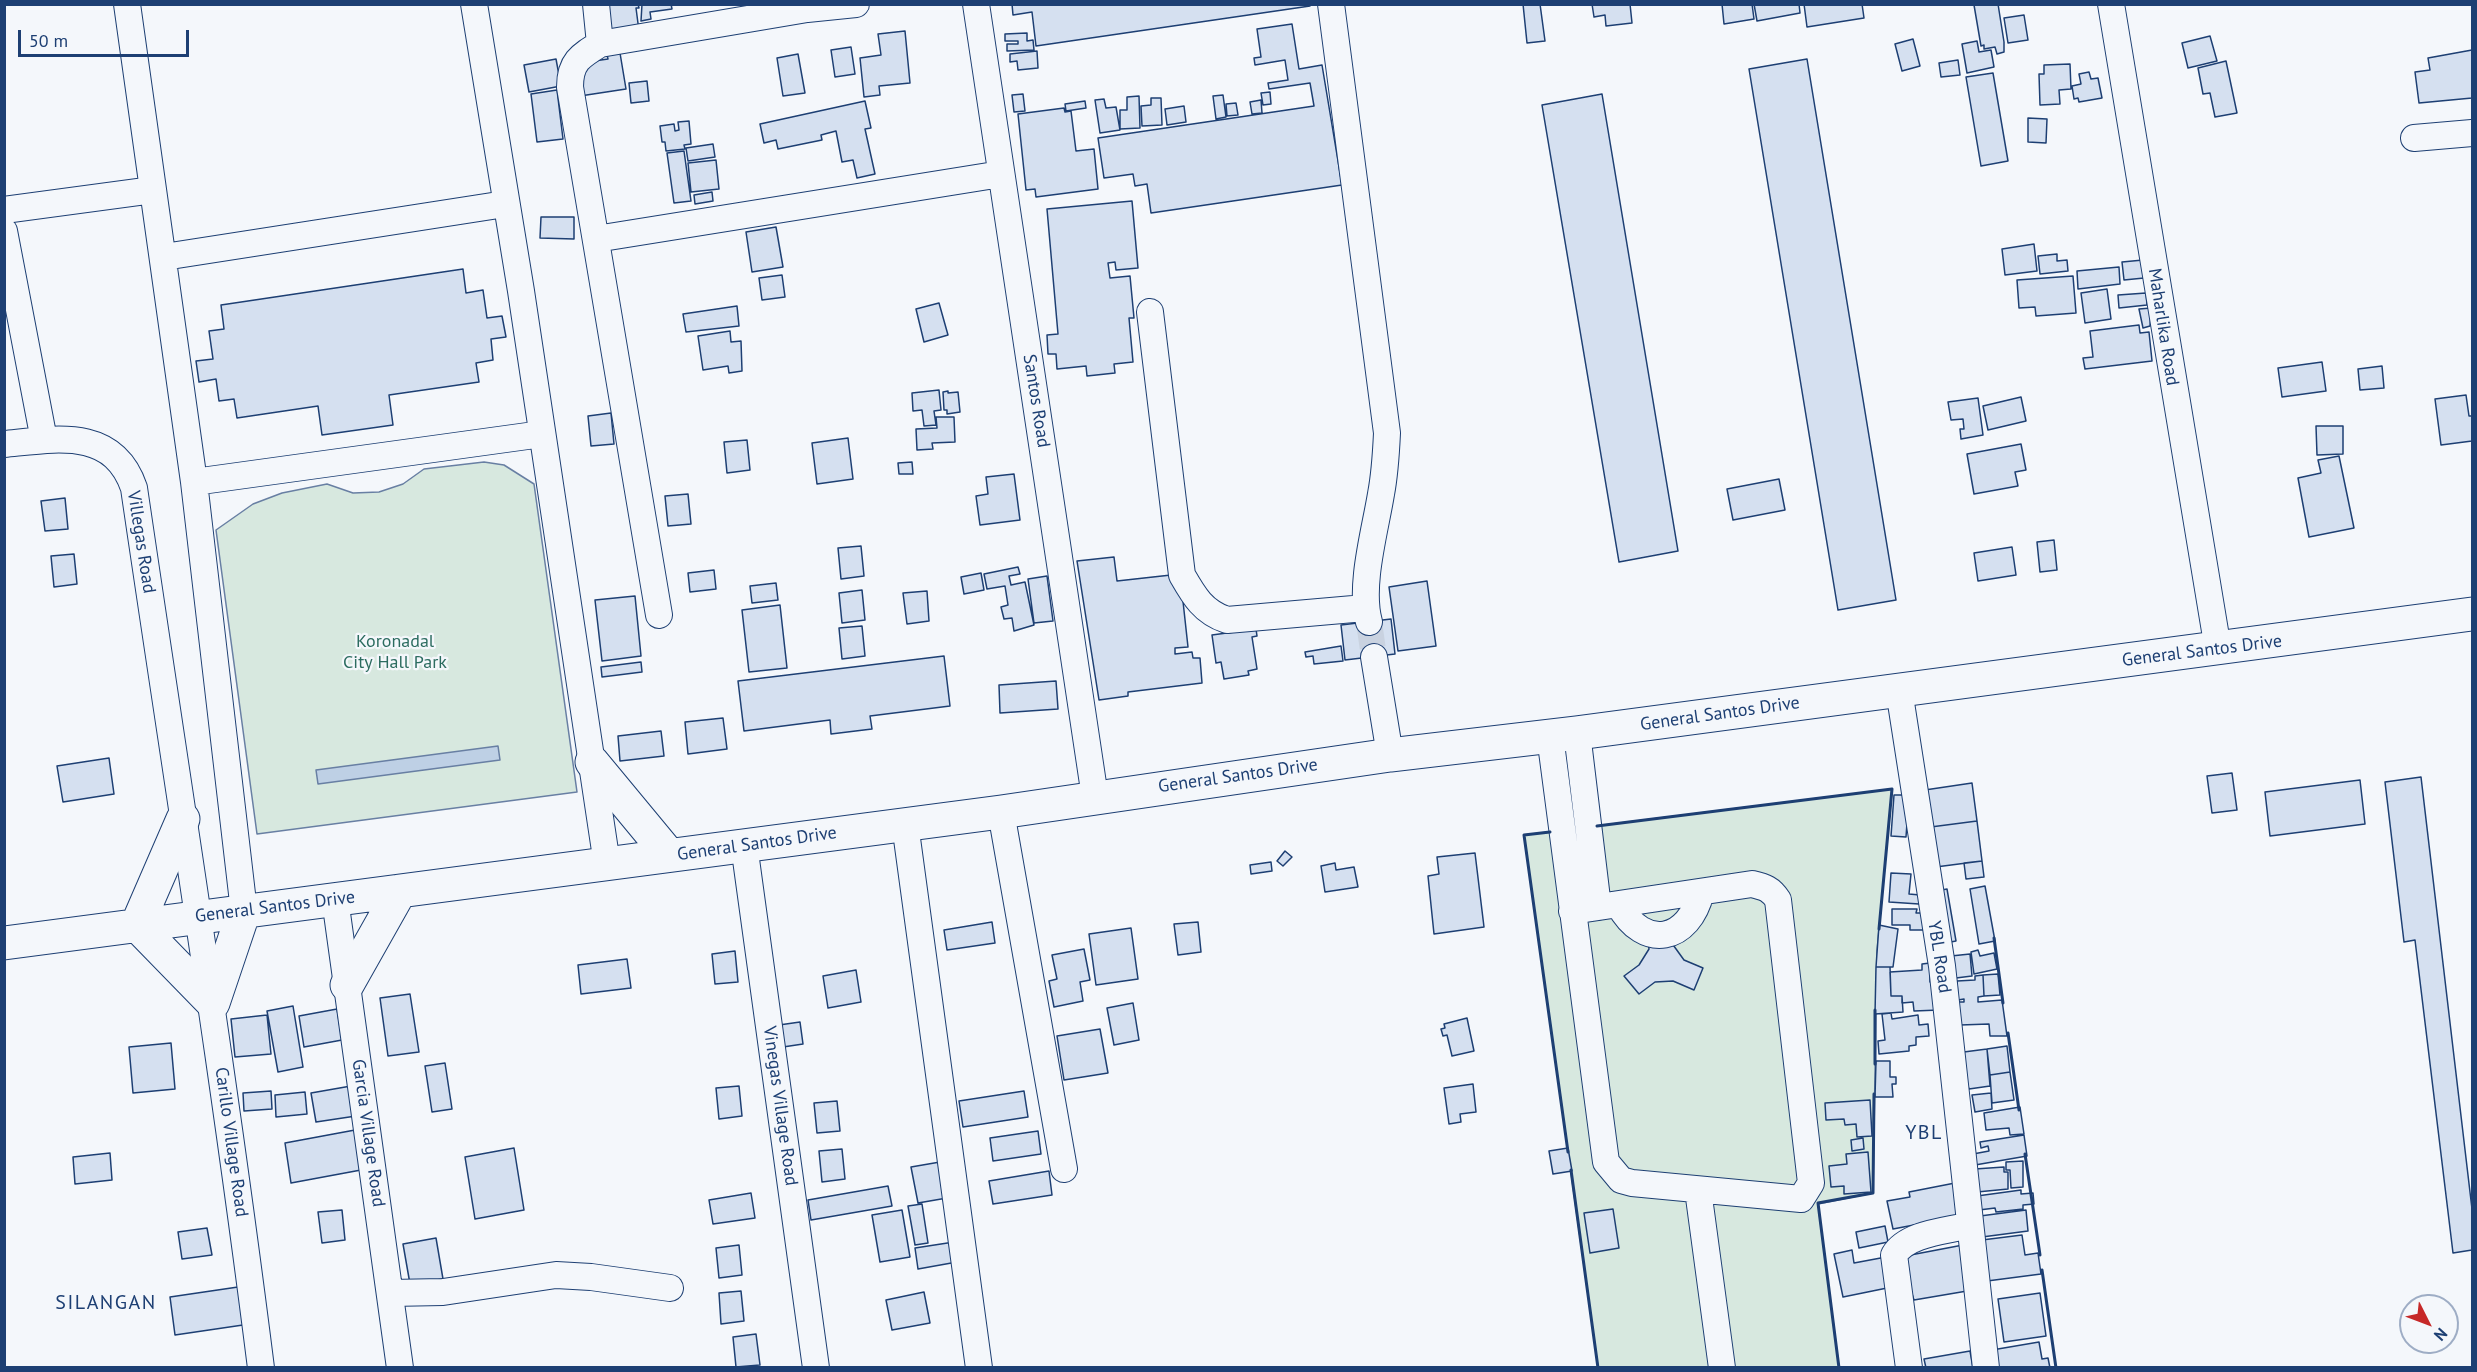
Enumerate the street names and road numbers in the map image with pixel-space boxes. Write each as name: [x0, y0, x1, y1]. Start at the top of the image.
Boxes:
street label: Maharlika Road: [2143, 267, 2183, 387]
street label: Santos Road: [1018, 353, 1054, 449]
street label: Villegas Road: [122, 489, 160, 595]
street label: General Santos Drive: [2121, 630, 2283, 672]
street label: General Santos Drive: [1639, 692, 1801, 736]
street label: General Santos Drive: [1157, 754, 1319, 798]
street label: General Santos Drive: [676, 822, 838, 866]
street label: General Santos Drive: [194, 886, 356, 928]
street label: YBL Road: [1923, 919, 1955, 995]
street label: Vinegas Village Road: [758, 1025, 802, 1187]
street label: Garcia Village Road: [347, 1058, 389, 1208]
street label: Carillo Village Road: [210, 1066, 252, 1218]

